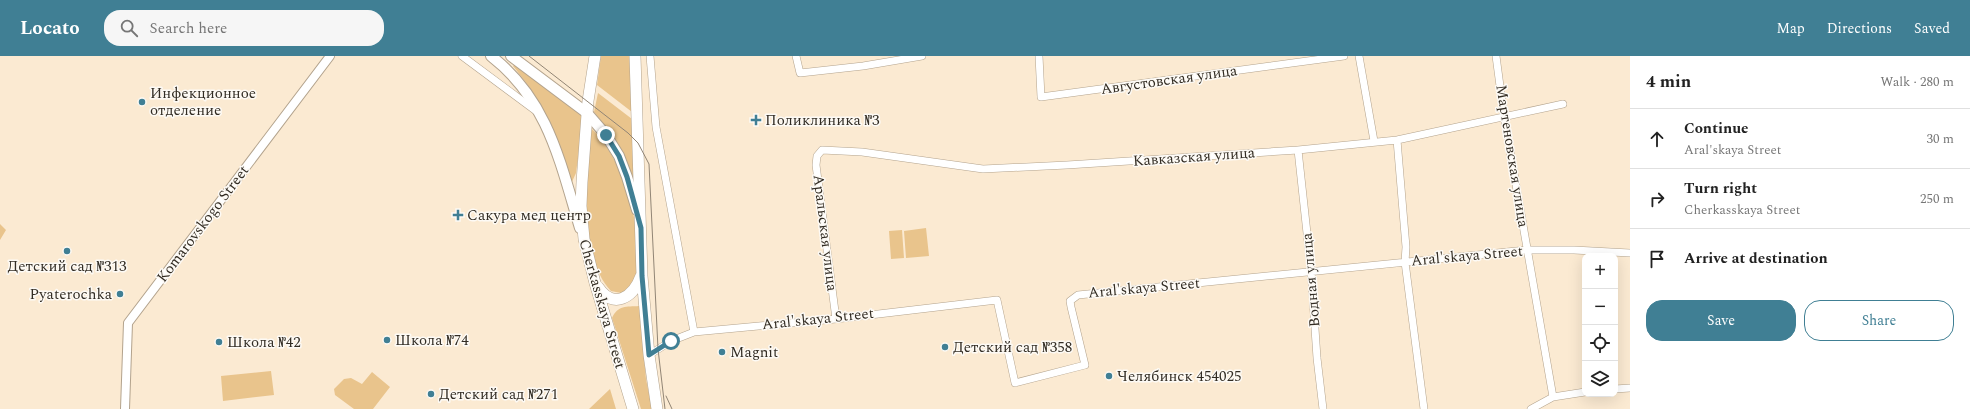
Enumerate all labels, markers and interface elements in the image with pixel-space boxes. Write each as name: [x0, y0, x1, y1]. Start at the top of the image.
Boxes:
search box: [104, 10, 384, 46]
text: Locato: [20, 14, 80, 43]
icon: search: [118, 17, 140, 39]
text: Search here: [150, 17, 227, 40]
text: Map: [1777, 18, 1805, 39]
text: Directions: [1827, 18, 1892, 39]
text: Saved: [1914, 18, 1950, 39]
street label: Августовская улица: [1099, 59, 1239, 101]
text: 4 min: [1646, 69, 1691, 95]
text: Walk · 280 m: [1880, 72, 1954, 92]
place label: Инфекционное отделение: [150, 82, 256, 122]
street label: Мартеновская улица: [1489, 83, 1535, 230]
marker: Инфекционное отделение: [137, 97, 147, 107]
place label: Поликлиника №3: [765, 109, 880, 132]
marker: Поликлиника №3: [750, 114, 762, 126]
text: Continue: [1684, 117, 1749, 140]
route end: [597, 126, 615, 144]
icon: ahead: [1646, 128, 1668, 150]
text: 30 m: [1927, 129, 1954, 149]
text: Aral'skaya Street: [1684, 140, 1781, 160]
street label: Кавказская улица: [1132, 141, 1256, 173]
street label: Komarovskogo Street: [151, 160, 255, 288]
street label: Аральская улица: [806, 173, 844, 293]
text: Turn right: [1684, 177, 1757, 200]
icon: right: [1646, 188, 1668, 210]
text: 250 m: [1920, 189, 1954, 209]
text: Cherkasskaya Street: [1684, 200, 1800, 220]
place label: Сакура мед центр: [467, 204, 591, 227]
marker: Сакура мед центр: [452, 209, 464, 221]
street label: Водная улица: [1295, 231, 1327, 328]
street label: Cherkasskaya Street: [572, 236, 632, 372]
street label: Aral'skaya Street: [1410, 240, 1524, 272]
marker: Детский сад №313: [62, 246, 72, 256]
text: Arrive at destination: [1684, 247, 1828, 270]
icon: arrive: [1646, 248, 1668, 270]
map controls: [1582, 253, 1618, 397]
button: +: [1582, 253, 1618, 289]
place label: Детский сад №313: [7, 255, 127, 278]
street label: Aral'skaya Street: [1087, 272, 1201, 304]
place label: Pyaterochka: [29, 283, 113, 306]
marker: Pyaterochka: [115, 289, 125, 299]
button: −: [1582, 289, 1618, 325]
button: Save: [1646, 300, 1796, 341]
button: Share: [1804, 300, 1954, 341]
street label: Aral'skaya Street: [761, 302, 875, 336]
button: locate: [1582, 325, 1618, 361]
place label: Школа №74: [395, 329, 469, 352]
place label: Школа №42: [227, 331, 301, 354]
route start: [662, 332, 680, 350]
marker: Школа №74: [382, 335, 392, 345]
place label: Детский сад №358: [953, 336, 1072, 359]
marker: Школа №42: [214, 337, 224, 347]
place label: Magnit: [730, 341, 778, 364]
marker: Детский сад №358: [940, 342, 950, 352]
marker: Magnit: [717, 347, 727, 357]
button: layers: [1582, 361, 1618, 397]
place label: Челябинск 454025: [1117, 365, 1242, 388]
marker: Челябинск 454025: [1104, 371, 1114, 381]
place label: Детский сад №271: [439, 383, 558, 406]
marker: Детский сад №271: [426, 389, 436, 399]

